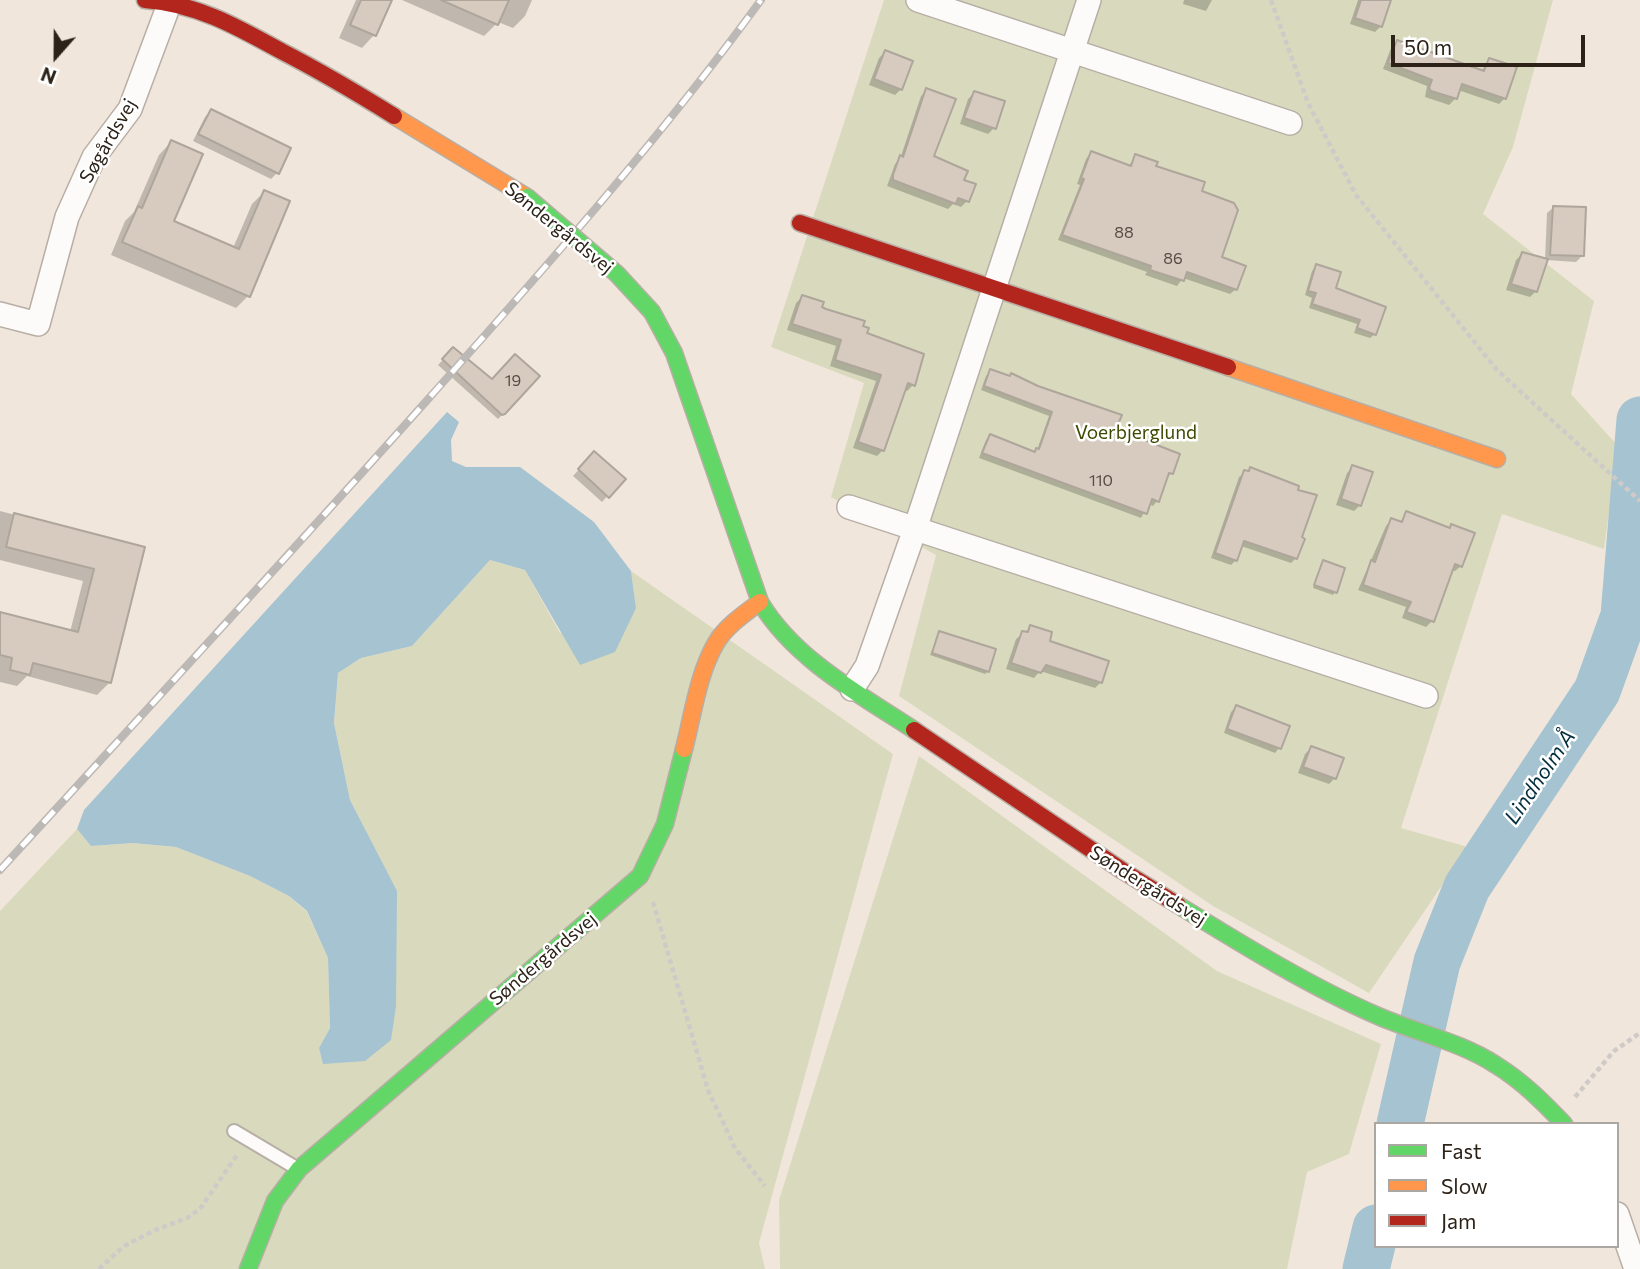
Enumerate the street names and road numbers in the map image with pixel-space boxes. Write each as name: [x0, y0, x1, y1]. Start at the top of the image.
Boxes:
street label: Søgårdsvej: [75, 95, 141, 187]
street label: Søndergårdsvej: [500, 177, 618, 279]
street label: Søndergårdsvej: [1086, 841, 1210, 931]
street label: Søndergårdsvej: [485, 908, 601, 1010]

